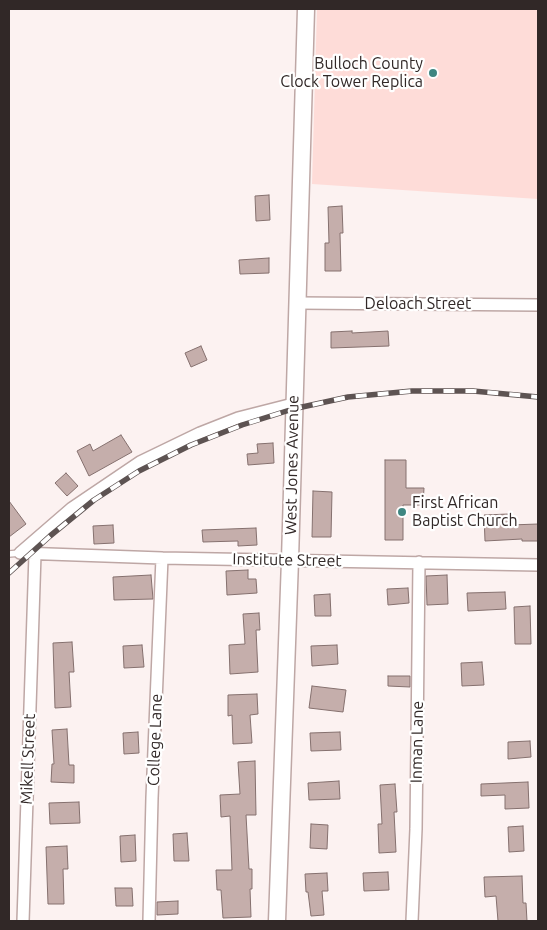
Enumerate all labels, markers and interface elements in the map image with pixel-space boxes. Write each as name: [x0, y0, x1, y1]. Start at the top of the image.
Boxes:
place label: Bulloch County Clock Tower Replica: [280, 54, 423, 92]
marker: Bulloch County Clock Tower Replica: [427, 67, 439, 79]
street label: Deloach Street: [365, 294, 471, 314]
street label: West Jones Avenue: [281, 395, 303, 535]
place label: First African Baptist Church: [412, 493, 518, 531]
marker: First African Baptist Church: [396, 506, 408, 518]
street label: Institute Street: [232, 549, 342, 571]
street label: College Lane: [144, 693, 166, 787]
street label: Inman Lane: [407, 701, 427, 783]
street label: Mikell Street: [17, 713, 39, 805]

